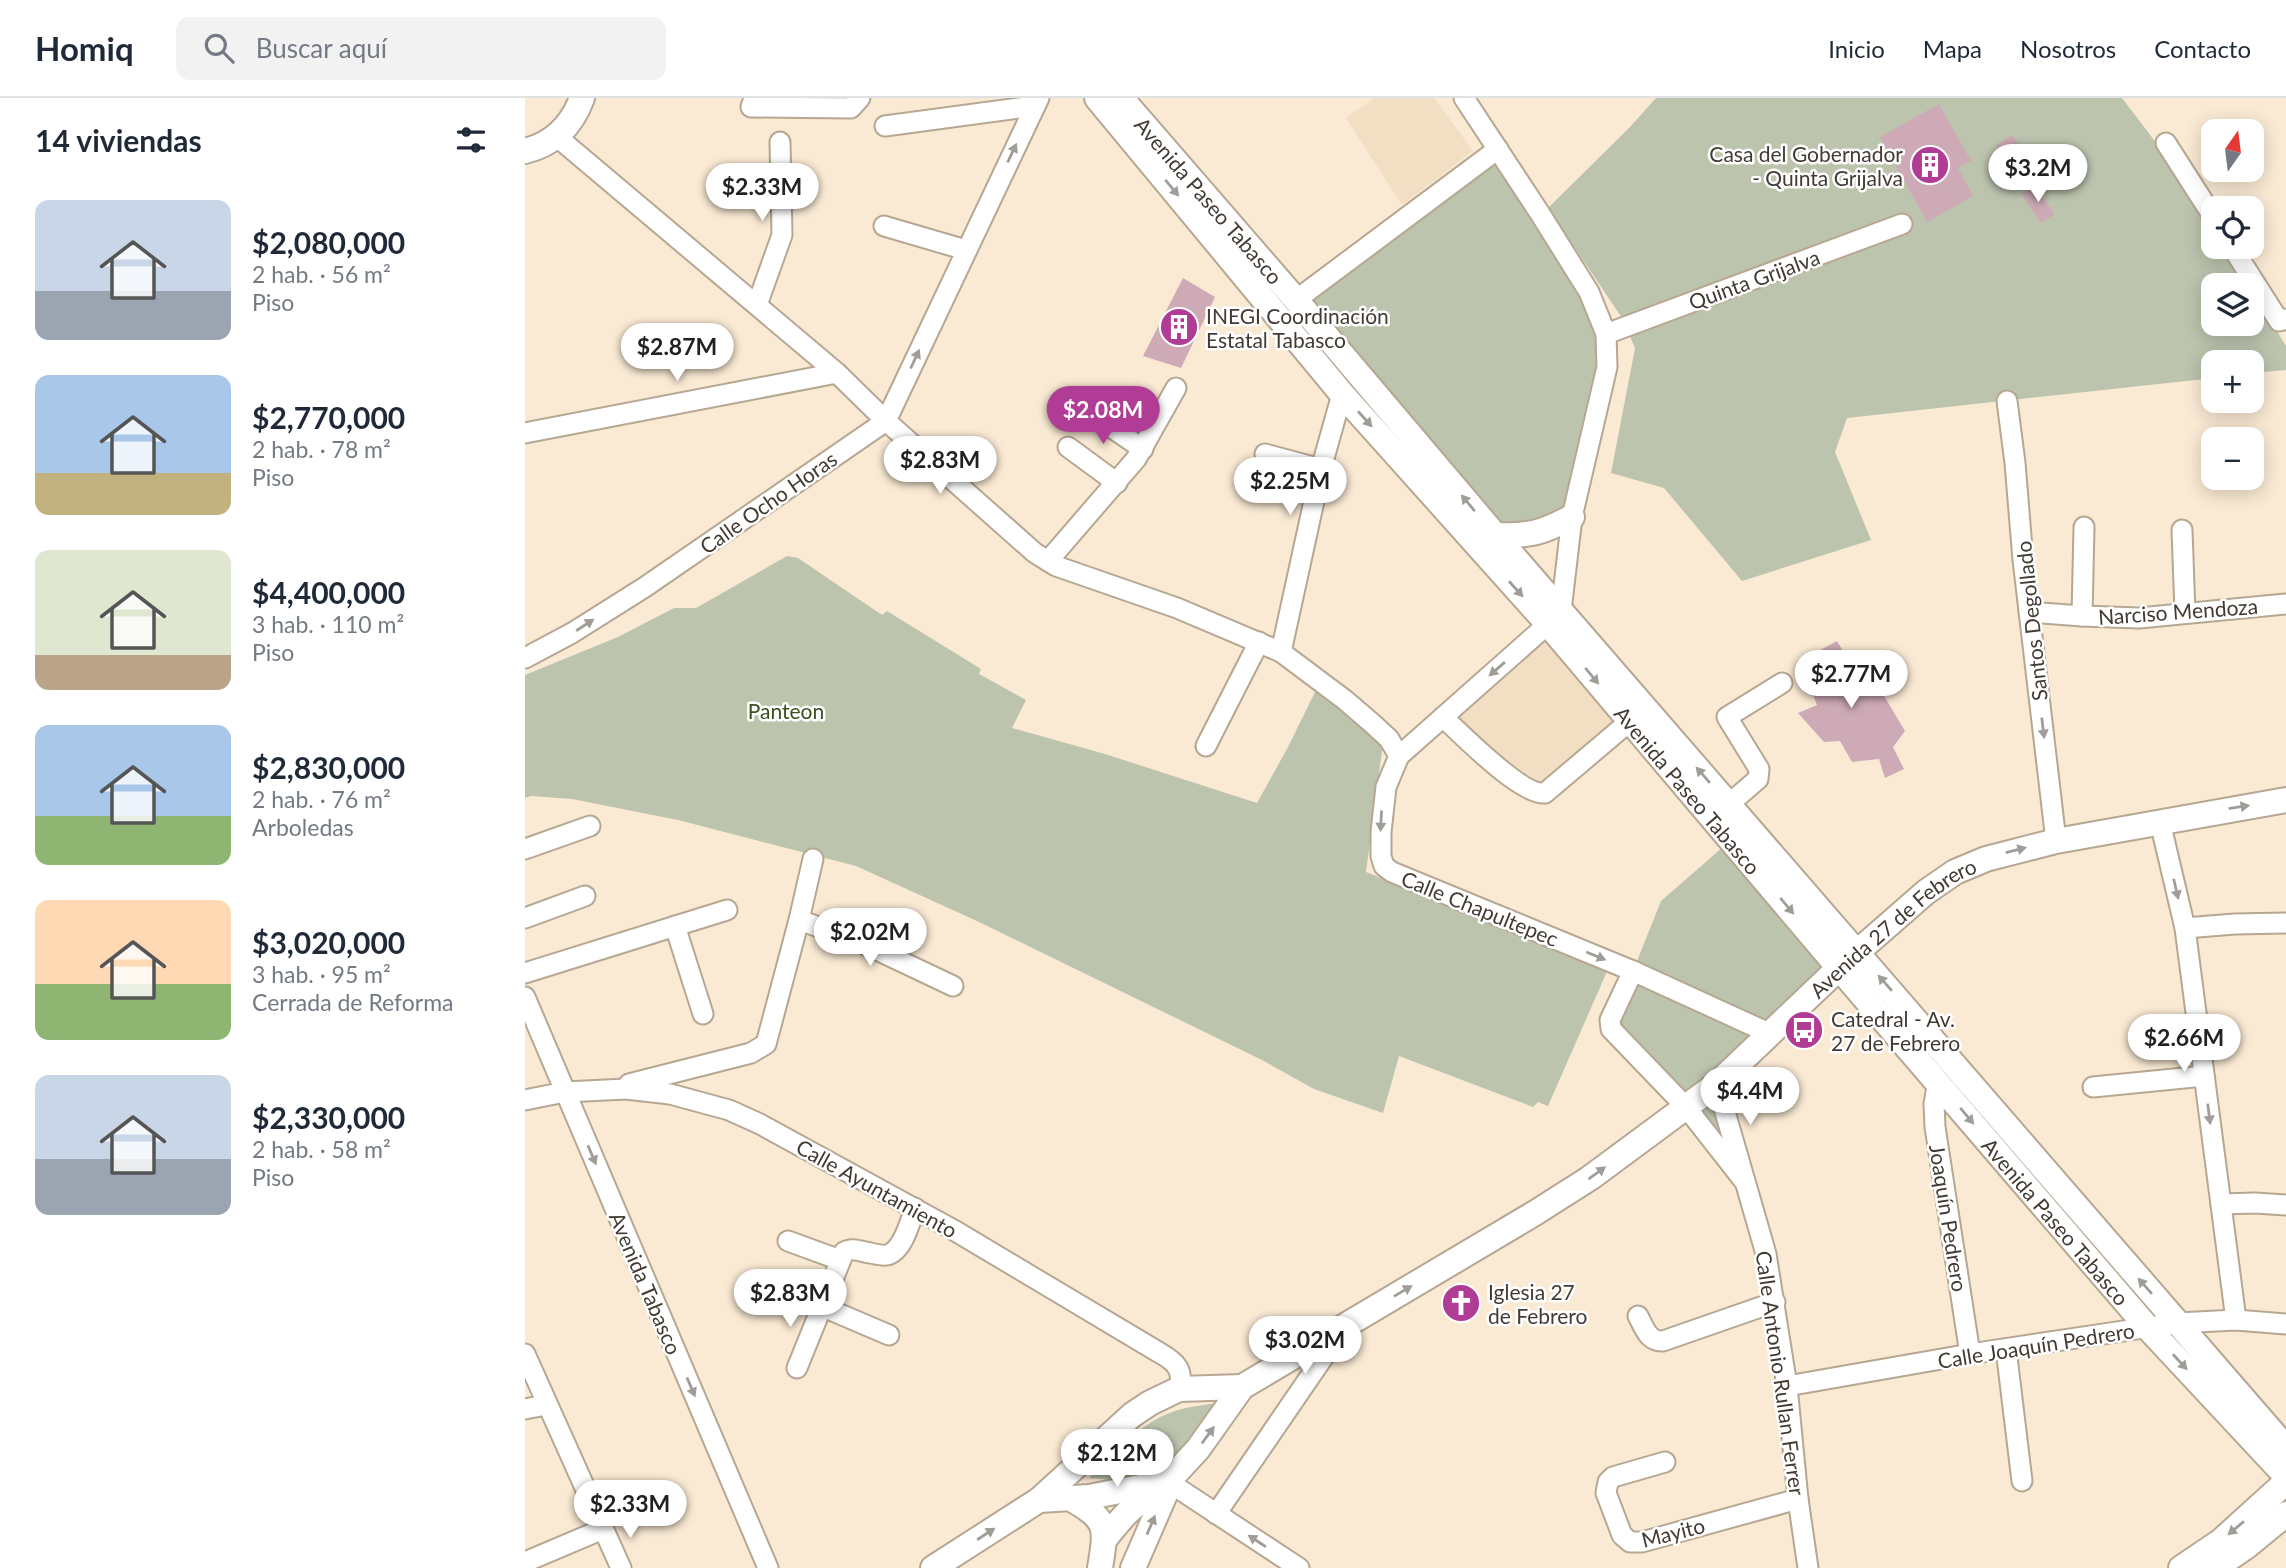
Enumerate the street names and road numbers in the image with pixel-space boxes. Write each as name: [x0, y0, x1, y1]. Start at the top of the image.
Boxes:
street label: Avenida Paseo Tabasco: [1130, 112, 1288, 289]
street label: Quinta Grijalva: [1685, 244, 1823, 314]
street label: Calle Ocho Horas: [695, 446, 841, 558]
street label: Santos Degollado: [2010, 540, 2052, 702]
street label: Narciso Mendoza: [2097, 593, 2259, 629]
street label: Avenida Paseo Tabasco: [1610, 700, 1766, 879]
street label: Avenida 27 de Febrero: [1804, 852, 1980, 1002]
street label: Calle Chapultepec: [1398, 865, 1562, 951]
street label: Avenida Paseo Tabasco: [1977, 1132, 2135, 1310]
street label: Calle Ayuntamiento: [792, 1133, 962, 1243]
street label: Joaquín Pedrero: [1925, 1143, 1973, 1294]
street label: Avenida Tabasco: [605, 1208, 687, 1358]
street label: Calle Antonio Rullan Ferrer: [1751, 1249, 1811, 1497]
street label: Calle Joaquín Pedrero: [1936, 1317, 2136, 1373]
street label: Mayito: [1639, 1512, 1707, 1552]

